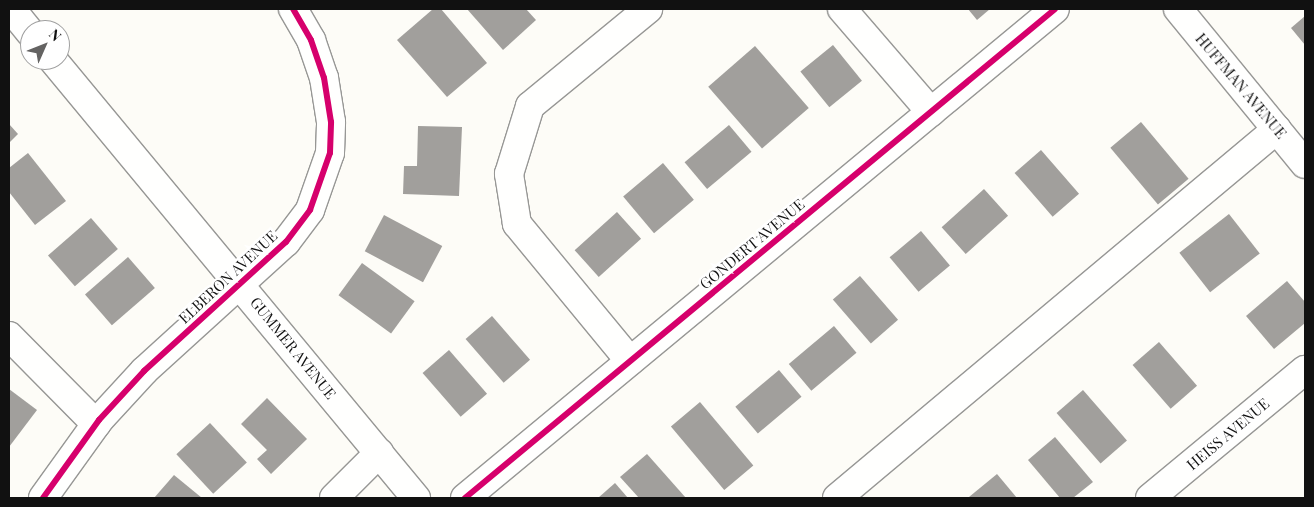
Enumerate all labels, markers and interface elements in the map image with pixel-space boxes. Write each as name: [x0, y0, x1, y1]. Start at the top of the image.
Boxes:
north arrow: [20, 20, 70, 70]
text: N: [45, 25, 66, 45]
street label: HUFFMAN AVENUE: [1192, 29, 1290, 143]
street label: GONDERT AVENUE: [696, 195, 808, 293]
street label: ELBERON AVENUE: [175, 227, 281, 327]
street label: GUMMER AVENUE: [246, 293, 340, 403]
street label: HEISS AVENUE: [1183, 394, 1273, 474]

